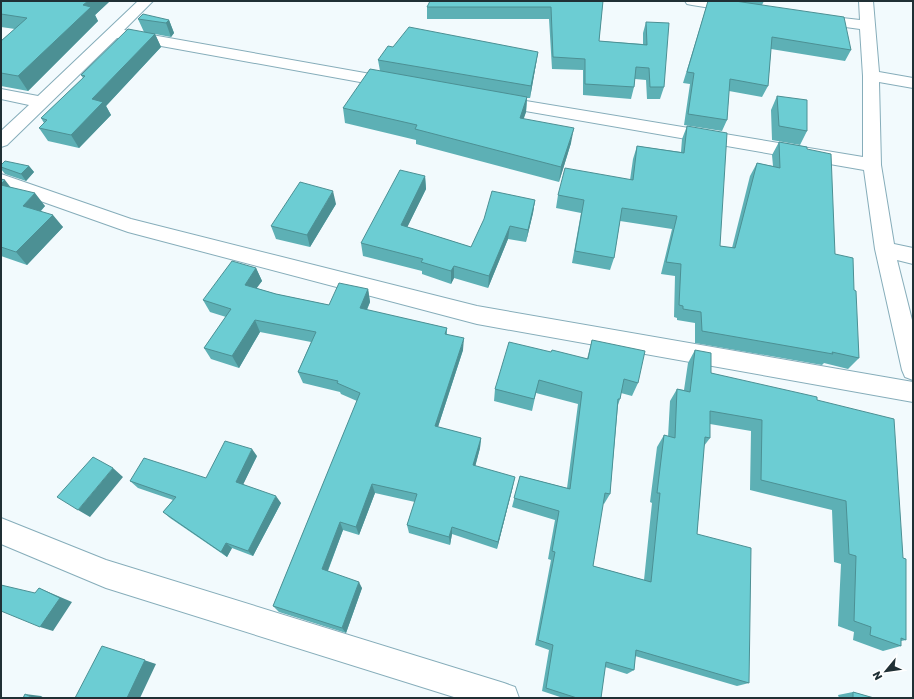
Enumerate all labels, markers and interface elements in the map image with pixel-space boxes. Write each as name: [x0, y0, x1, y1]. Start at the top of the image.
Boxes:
north arrow: [866, 651, 906, 691]
text: N: [870, 669, 885, 682]

